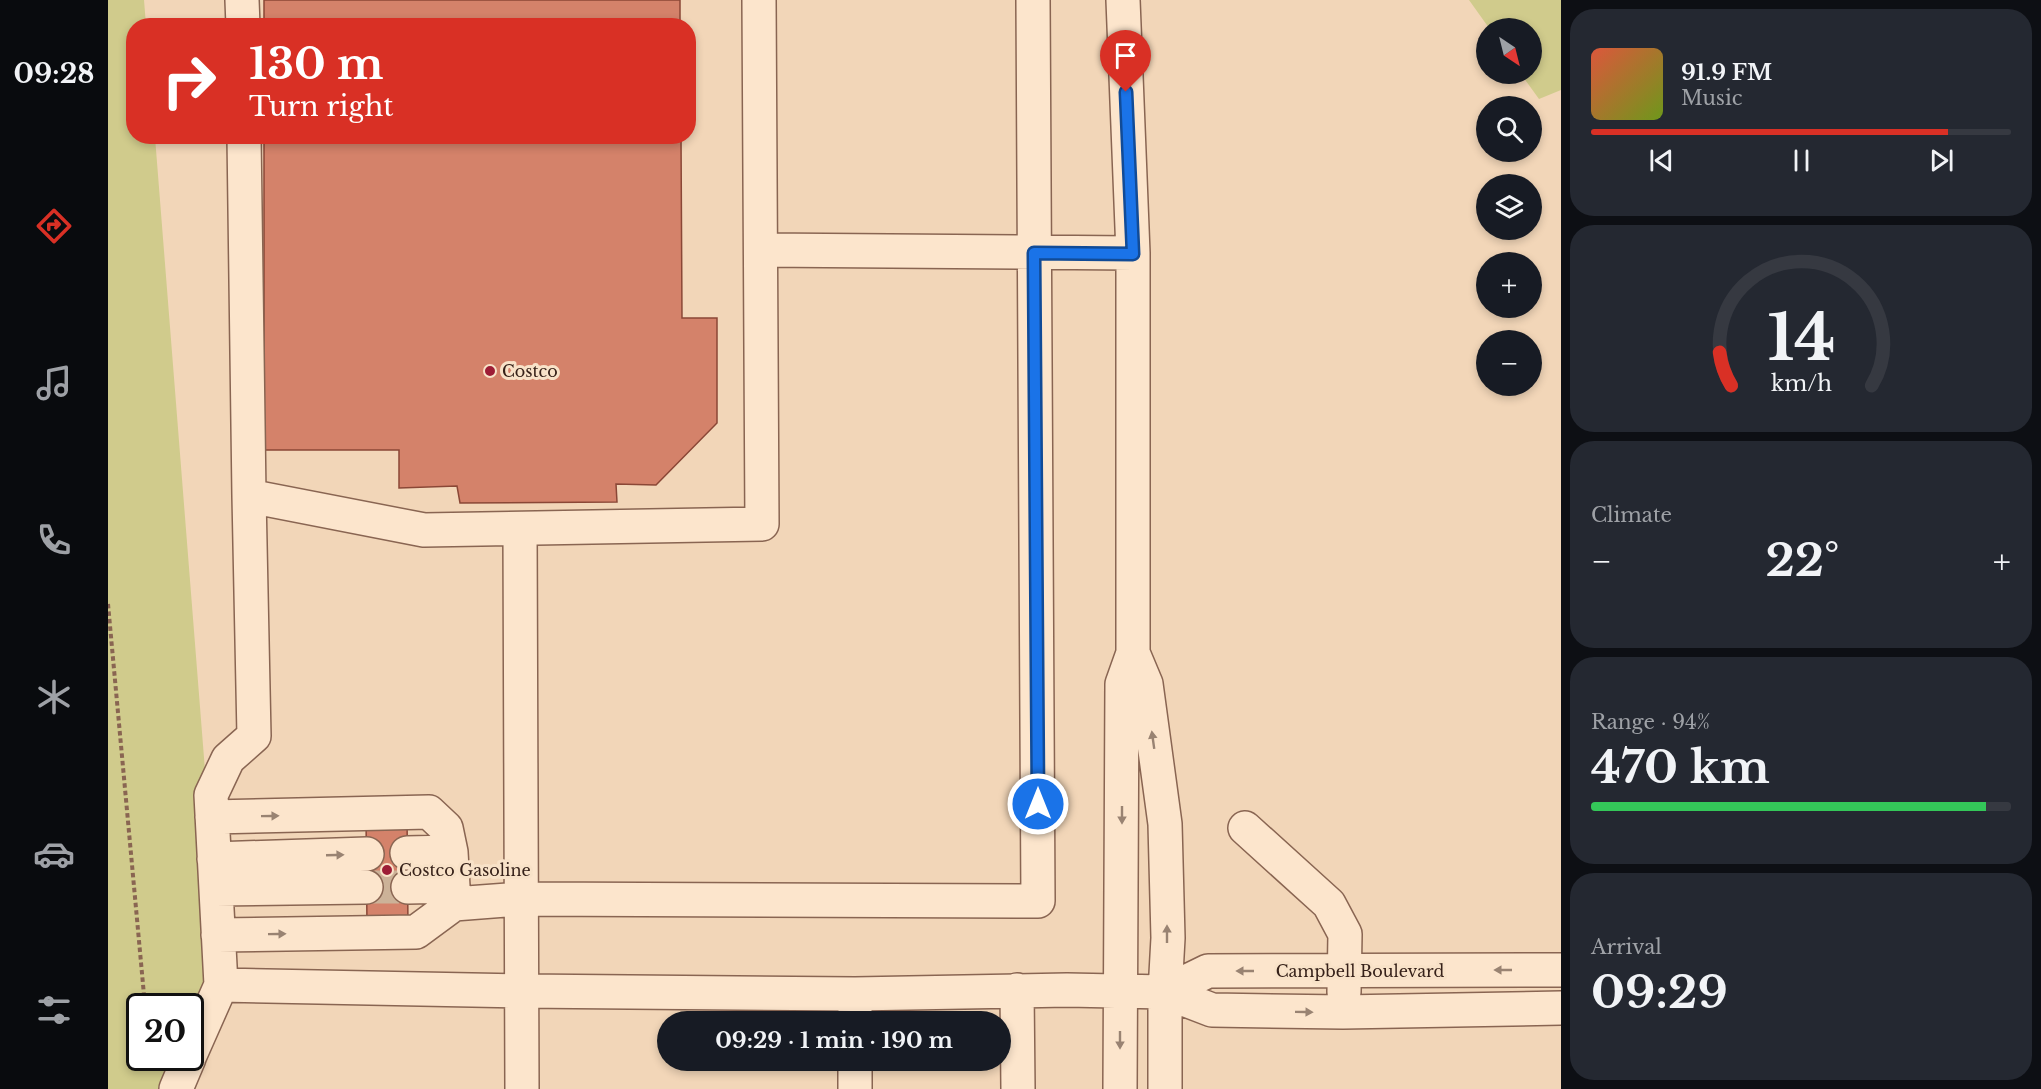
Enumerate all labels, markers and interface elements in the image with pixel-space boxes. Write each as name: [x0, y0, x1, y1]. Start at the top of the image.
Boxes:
north arrow: [1476, 18, 1542, 84]
map controls: [1476, 18, 1542, 396]
pin: [1100, 30, 1151, 92]
text: 130 m: [249, 38, 383, 90]
icon: arrive: [1109, 39, 1142, 72]
icon: right: [150, 42, 228, 120]
text: 09:28: [14, 57, 94, 90]
text: 91.9 FM: [1681, 59, 1772, 86]
text: Music: [1681, 86, 1742, 110]
text: Turn right: [249, 90, 393, 123]
button: search: [1476, 96, 1542, 162]
icon: previous: [1645, 144, 1678, 177]
icon: pause: [1785, 144, 1818, 177]
icon: next: [1925, 144, 1958, 177]
button: layers: [1476, 174, 1542, 240]
icon: directions: [33, 205, 75, 247]
button: +: [1476, 252, 1542, 318]
text: 14: [1767, 299, 1835, 377]
button: −: [1476, 330, 1542, 396]
place label: Costco: [502, 361, 558, 381]
icon: music: [33, 362, 75, 404]
marker: Costco: [483, 364, 497, 378]
text: km/h: [1771, 370, 1832, 397]
text: Climate: [1591, 503, 1672, 527]
icon: phone: [33, 519, 75, 561]
text: 22°: [1766, 532, 1839, 588]
text: −: [1591, 541, 1612, 582]
text: +: [1993, 541, 2011, 582]
icon: climate: [33, 676, 75, 718]
text: Range · 94%: [1591, 710, 1710, 734]
one-way arrow: [1149, 730, 1158, 749]
text: 470 km: [1591, 739, 1770, 795]
position arrow: [1006, 772, 1070, 836]
one-way arrow: [1117, 805, 1127, 824]
one-way arrow: [261, 811, 280, 820]
icon: car: [33, 833, 75, 875]
one-way arrow: [326, 850, 345, 860]
place label: Costco Gasoline: [399, 860, 531, 880]
marker: Costco Gasoline: [380, 863, 394, 877]
one-way arrow: [1162, 925, 1172, 944]
one-way arrow: [267, 929, 286, 939]
text: Arrival: [1591, 935, 1662, 959]
street label: Campbell Boulevard: [1276, 961, 1445, 981]
text: 09:29: [1591, 964, 1728, 1020]
one-way arrow: [1493, 965, 1512, 975]
one-way arrow: [1235, 966, 1254, 976]
icon: filters: [33, 989, 75, 1031]
speed limit sign: 20: [126, 993, 204, 1071]
one-way arrow: [1295, 1007, 1314, 1016]
text: 09:29 · 1 min · 190 m: [715, 1027, 953, 1054]
one-way arrow: [1115, 1031, 1125, 1050]

